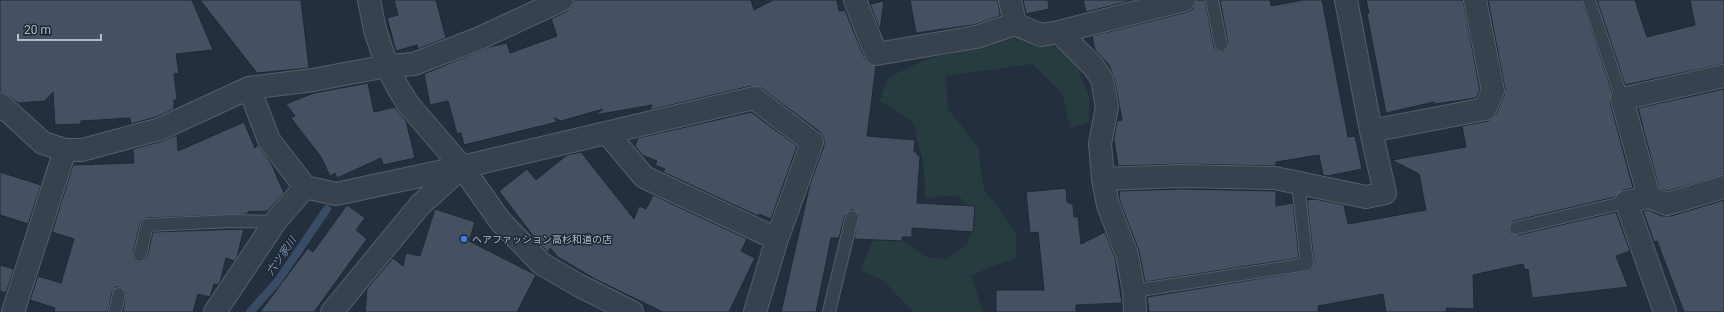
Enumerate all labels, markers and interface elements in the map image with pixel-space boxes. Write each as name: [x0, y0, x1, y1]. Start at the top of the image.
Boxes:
scale bar: [18, 16, 101, 42]
text: 20 m: [24, 23, 51, 37]
water label: 六ツ家川: [263, 234, 300, 278]
marker: ヘアファッション高杉和道の店: [459, 234, 469, 244]
place label: ヘアファッション高杉和道の店: [472, 234, 612, 245]

